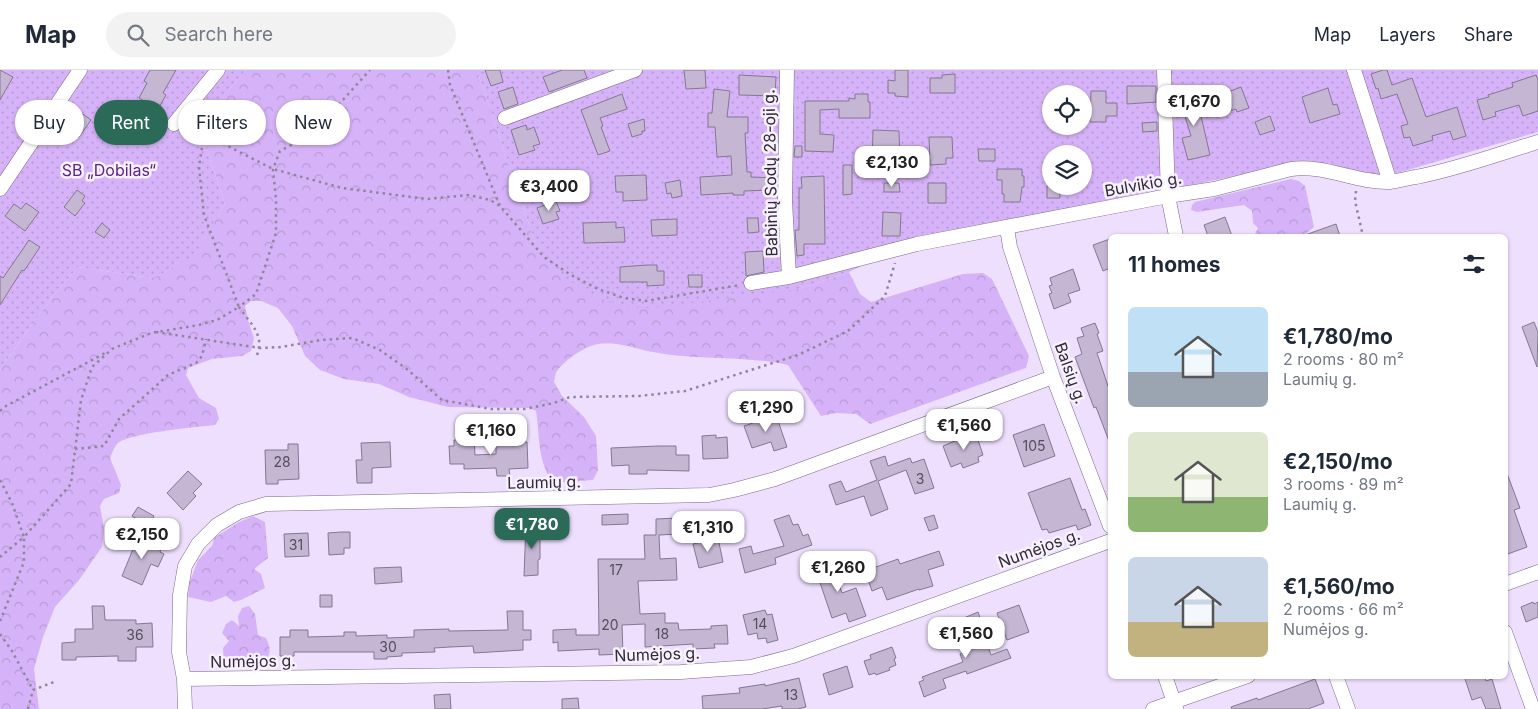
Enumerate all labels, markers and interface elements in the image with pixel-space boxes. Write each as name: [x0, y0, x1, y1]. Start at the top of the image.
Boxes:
search box: [106, 12, 456, 57]
text: Map: [25, 20, 76, 49]
icon: search: [124, 21, 152, 49]
text: Search here: [164, 23, 273, 46]
text: Map: [1314, 24, 1351, 45]
text: Layers: [1379, 24, 1436, 45]
text: Share: [1464, 24, 1513, 45]
map controls: [1042, 85, 1092, 195]
button: locate: [1042, 85, 1092, 135]
pin: €1,670: [1153, 85, 1235, 127]
street label: Babinių Sodų 28-oji g.: [759, 89, 781, 257]
text: €1,670: [1168, 91, 1220, 111]
chip: Buy: [15, 100, 84, 145]
chip: Rent: [94, 100, 168, 145]
chip: Filters: [178, 100, 266, 145]
chip: New: [276, 100, 350, 145]
button: layers: [1042, 145, 1092, 195]
pin: €2,130: [851, 146, 933, 188]
text: €2,130: [866, 152, 918, 172]
park label: SB „Dobilas“: [62, 160, 156, 180]
street label: Bulvikio g.: [1103, 167, 1183, 201]
pin: €3,400: [508, 170, 590, 212]
text: €3,400: [520, 176, 578, 196]
icon: filters: [1460, 250, 1488, 278]
text: 11 homes: [1128, 252, 1220, 277]
text: €1,780/mo: [1283, 324, 1393, 349]
icon: home: [1168, 327, 1228, 387]
street label: Balsių g.: [1051, 339, 1091, 407]
text: 2 rooms · 80 m²: [1283, 349, 1404, 369]
text: Laumių g.: [1283, 369, 1357, 389]
pin: €1,290: [725, 390, 807, 433]
text: €1,290: [739, 397, 793, 417]
pin: €1,560: [923, 408, 1005, 451]
pin: €1,160: [450, 414, 532, 456]
text: €1,560: [937, 415, 991, 435]
text: €1,160: [466, 420, 516, 440]
house number: 105: [1022, 437, 1046, 454]
text: €2,150/mo: [1283, 449, 1393, 474]
icon: home: [1168, 452, 1228, 512]
house number: 28: [273, 453, 291, 470]
house number: 3: [916, 470, 924, 487]
street label: Laumių g.: [507, 471, 581, 493]
text: 3 rooms · 89 m²: [1283, 474, 1404, 494]
text: Laumių g.: [1283, 494, 1357, 514]
pin: €1,780: [491, 508, 573, 550]
pin: €1,310: [667, 510, 749, 553]
text: €1,780: [505, 514, 559, 534]
text: €1,310: [683, 517, 733, 537]
pin: €2,150: [101, 518, 183, 560]
text: €2,150: [116, 524, 168, 544]
street label: Numėjos g.: [995, 524, 1083, 572]
house number: 31: [289, 536, 303, 553]
pin: €1,260: [797, 550, 879, 593]
text: €1,260: [811, 557, 865, 577]
house number: 17: [609, 561, 623, 578]
text: €1,560/mo: [1283, 574, 1395, 599]
icon: home: [1168, 577, 1228, 637]
text: 2 rooms · 66 m²: [1283, 599, 1404, 619]
house number: 14: [753, 615, 767, 632]
house number: 20: [601, 616, 619, 633]
pin: €1,560: [925, 616, 1007, 659]
text: Numėjos g.: [1283, 619, 1369, 639]
text: €1,560: [939, 623, 993, 643]
house number: 18: [655, 625, 669, 642]
house number: 36: [126, 626, 144, 643]
house number: 30: [379, 638, 397, 655]
street label: Numėjos g.: [614, 643, 700, 665]
street label: Numėjos g.: [210, 650, 296, 672]
house number: 13: [784, 686, 798, 703]

